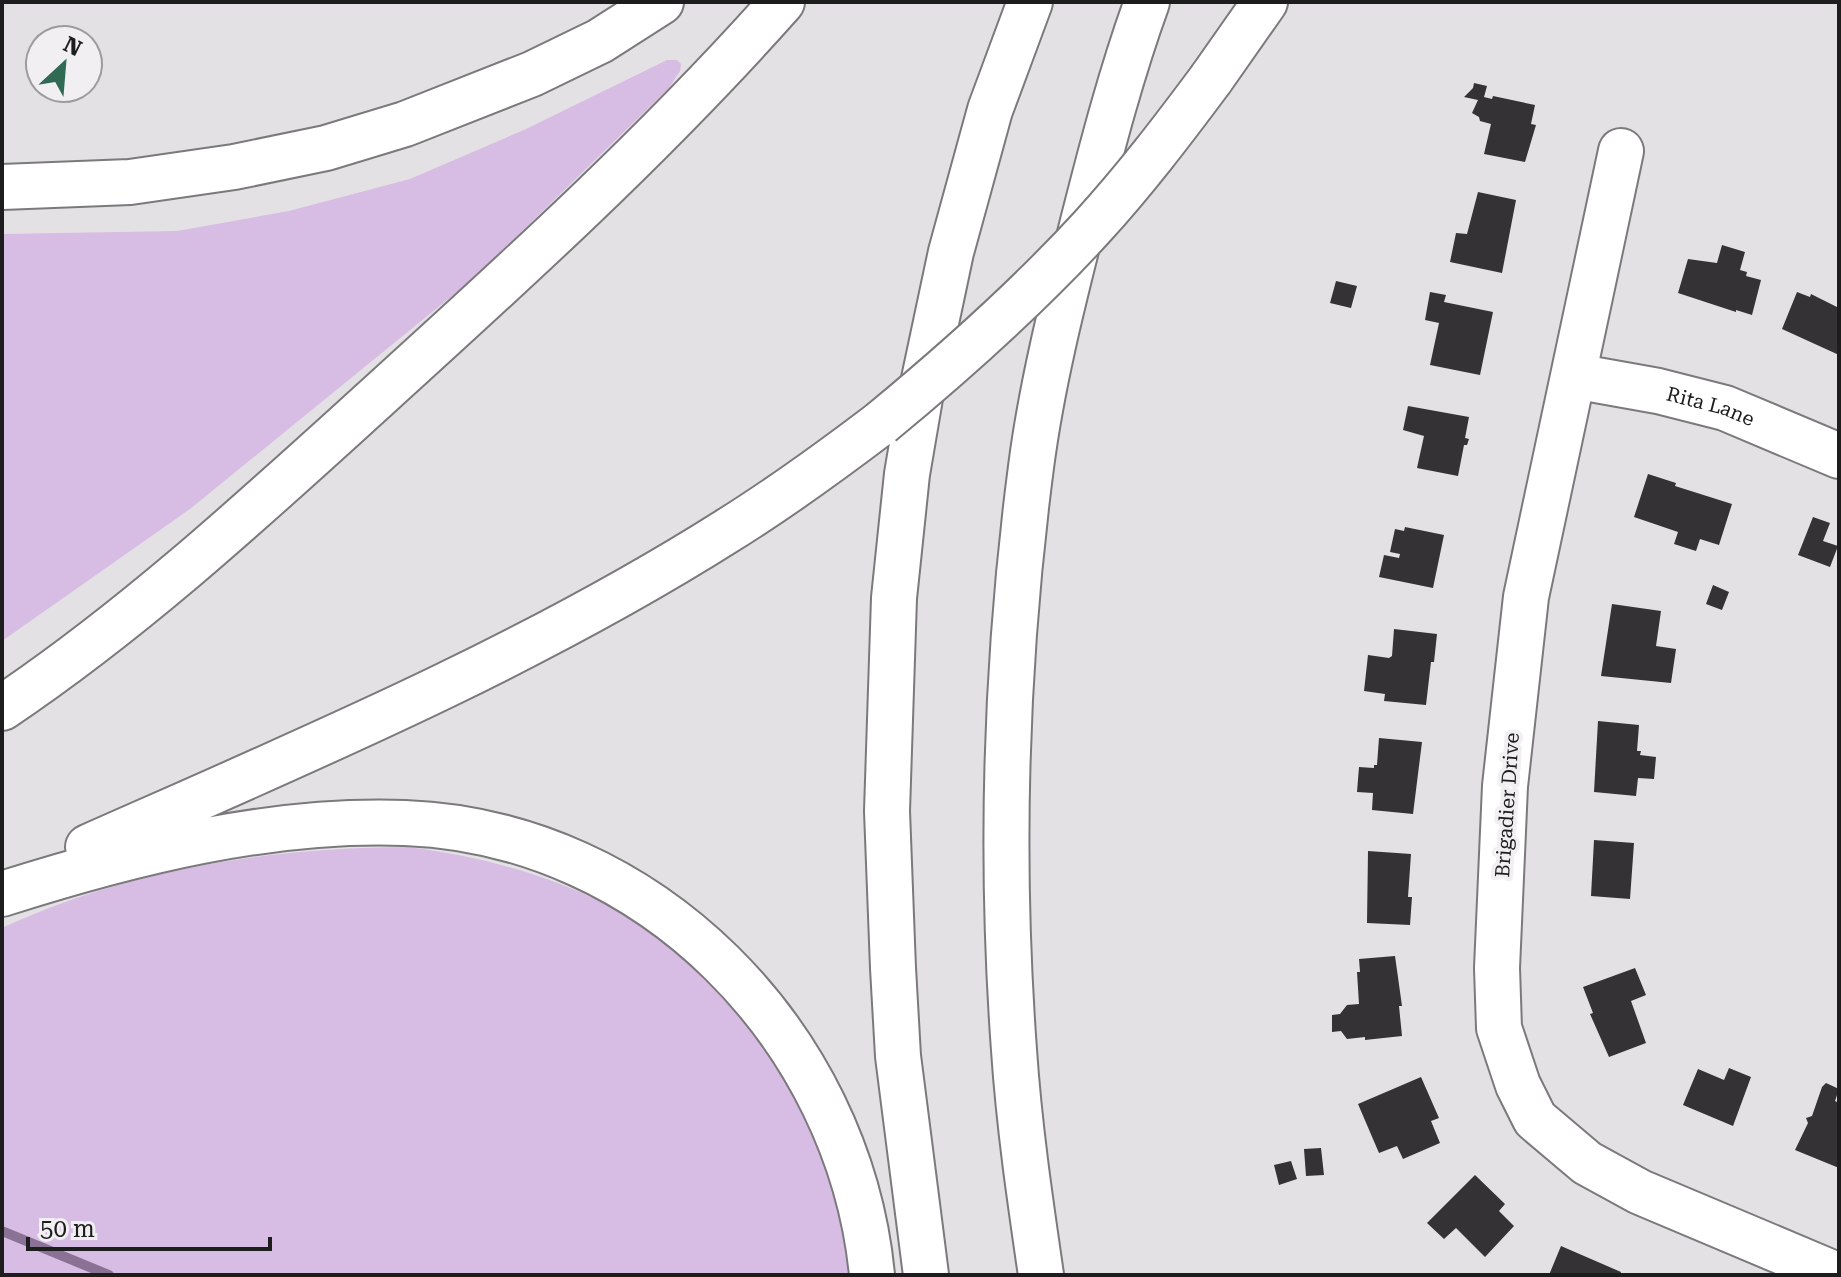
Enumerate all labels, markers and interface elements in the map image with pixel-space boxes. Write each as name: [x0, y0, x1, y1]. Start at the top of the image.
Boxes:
north arrow: [24, 24, 104, 104]
text: N: [59, 32, 86, 61]
street label: Rita Lane: [1664, 382, 1758, 431]
street label: Brigadier Drive: [1490, 732, 1524, 878]
scale bar: [28, 1201, 270, 1251]
text: 50 m: [40, 1215, 95, 1243]

